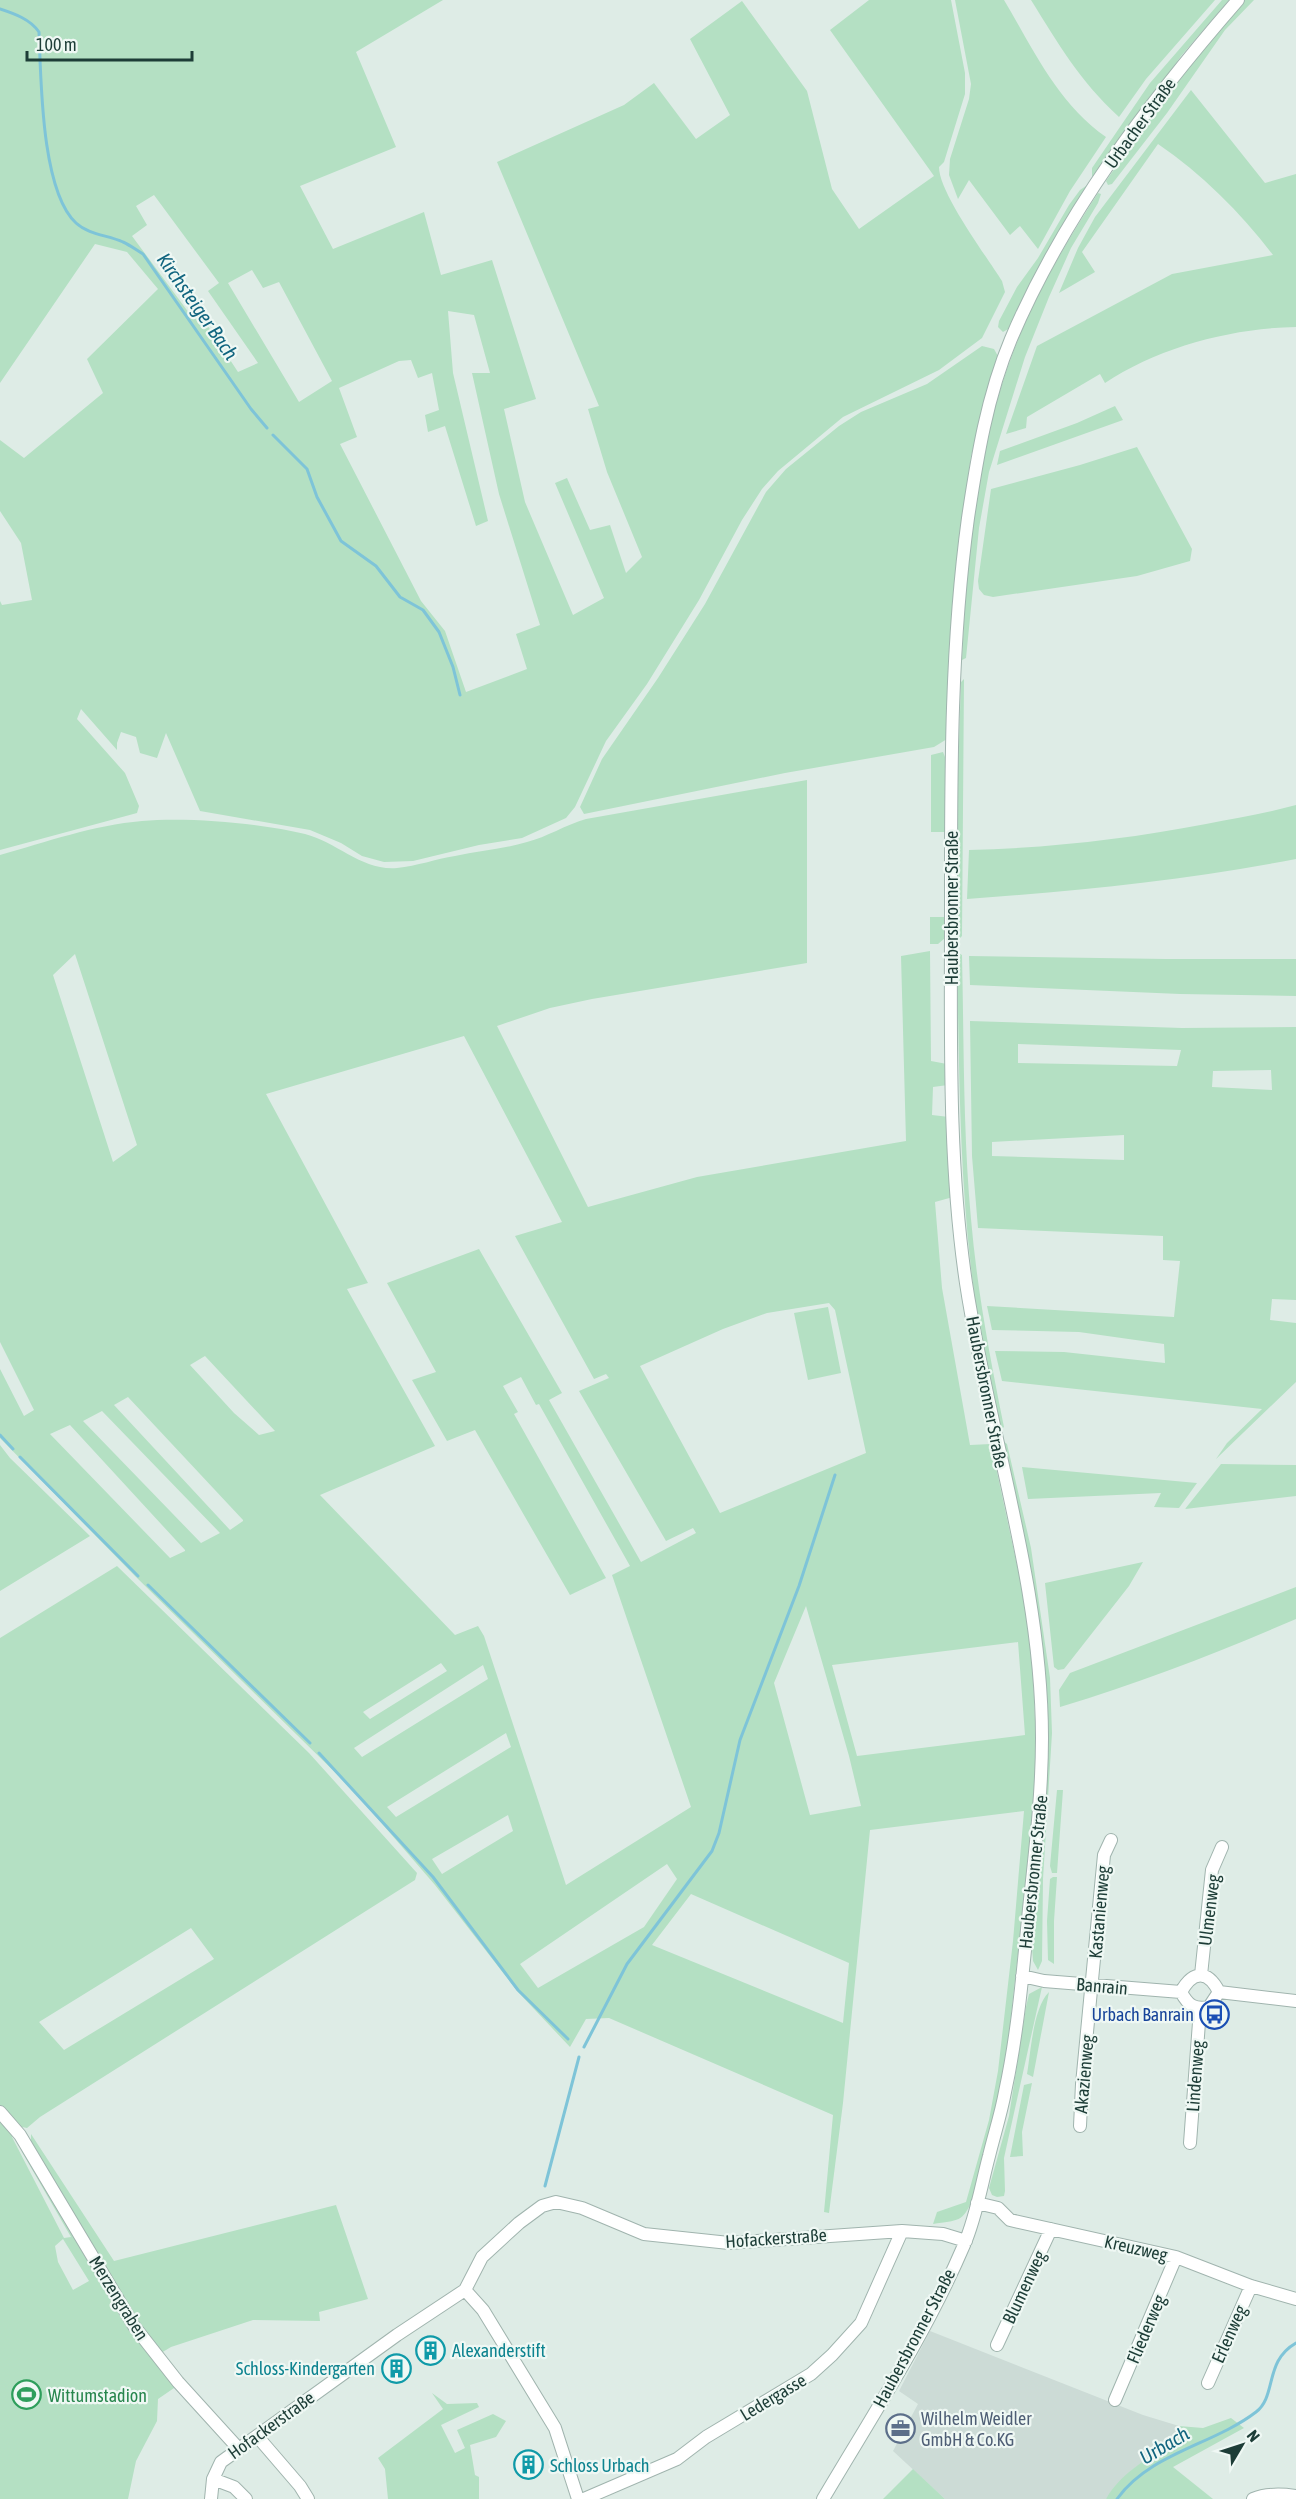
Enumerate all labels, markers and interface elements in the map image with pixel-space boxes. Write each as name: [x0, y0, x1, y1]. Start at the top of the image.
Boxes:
scale bar: [27, 24, 192, 62]
text: 100 m: [36, 34, 77, 55]
street label: Urbacher Straße: [1100, 74, 1180, 172]
water label: Kirchsteiger Bach: [153, 248, 243, 364]
street label: Haubersbronner Straße: [941, 831, 962, 985]
street label: Haubersbronner Straße: [962, 1314, 1012, 1470]
street label: Haubersbronner Straße: [1014, 1794, 1052, 1950]
street label: Kastanienweg: [1084, 1865, 1114, 1959]
street label: Ulmenweg: [1194, 1873, 1224, 1947]
street label: Banrain: [1075, 1973, 1129, 1999]
bus stop icon: Urbach Banrain: [1199, 1998, 1231, 2030]
place label: Urbach Banrain: [1091, 2004, 1194, 2025]
street label: Akazienweg: [1070, 2033, 1098, 2114]
street label: Lindenweg: [1182, 2039, 1208, 2113]
street label: Hofackerstraße: [725, 2224, 827, 2252]
street label: Kreuzweg: [1102, 2231, 1170, 2265]
street label: Blumenweg: [998, 2247, 1050, 2327]
street label: Merzengraben: [85, 2252, 153, 2344]
street label: Haubersbronner Straße: [869, 2265, 959, 2411]
street label: Fliederweg: [1122, 2291, 1170, 2367]
street label: Erlenweg: [1207, 2302, 1251, 2366]
building icon: Alexanderstift: [415, 2334, 447, 2366]
place label: Alexanderstift: [452, 2340, 546, 2361]
building icon: Schloss-Kindergarten: [380, 2352, 412, 2384]
place label: Schloss-Kindergarten: [236, 2358, 375, 2379]
street label: Ledergasse: [736, 2369, 810, 2425]
sports icon: Wittumstadion: [11, 2379, 43, 2411]
place label: Wittumstadion: [48, 2385, 147, 2406]
street label: Hofackerstraße: [224, 2387, 318, 2463]
place label: Wilhelm Weidler GmbH & Co.KG: [921, 2408, 1032, 2450]
office icon: Wilhelm Weidler GmbH & Co.KG: [884, 2412, 916, 2444]
north arrow: [1212, 2415, 1272, 2475]
water label: Urbach: [1135, 2421, 1193, 2469]
text: N: [1244, 2426, 1264, 2445]
building icon: Schloss Urbach: [513, 2449, 545, 2481]
place label: Schloss Urbach: [550, 2455, 649, 2476]

